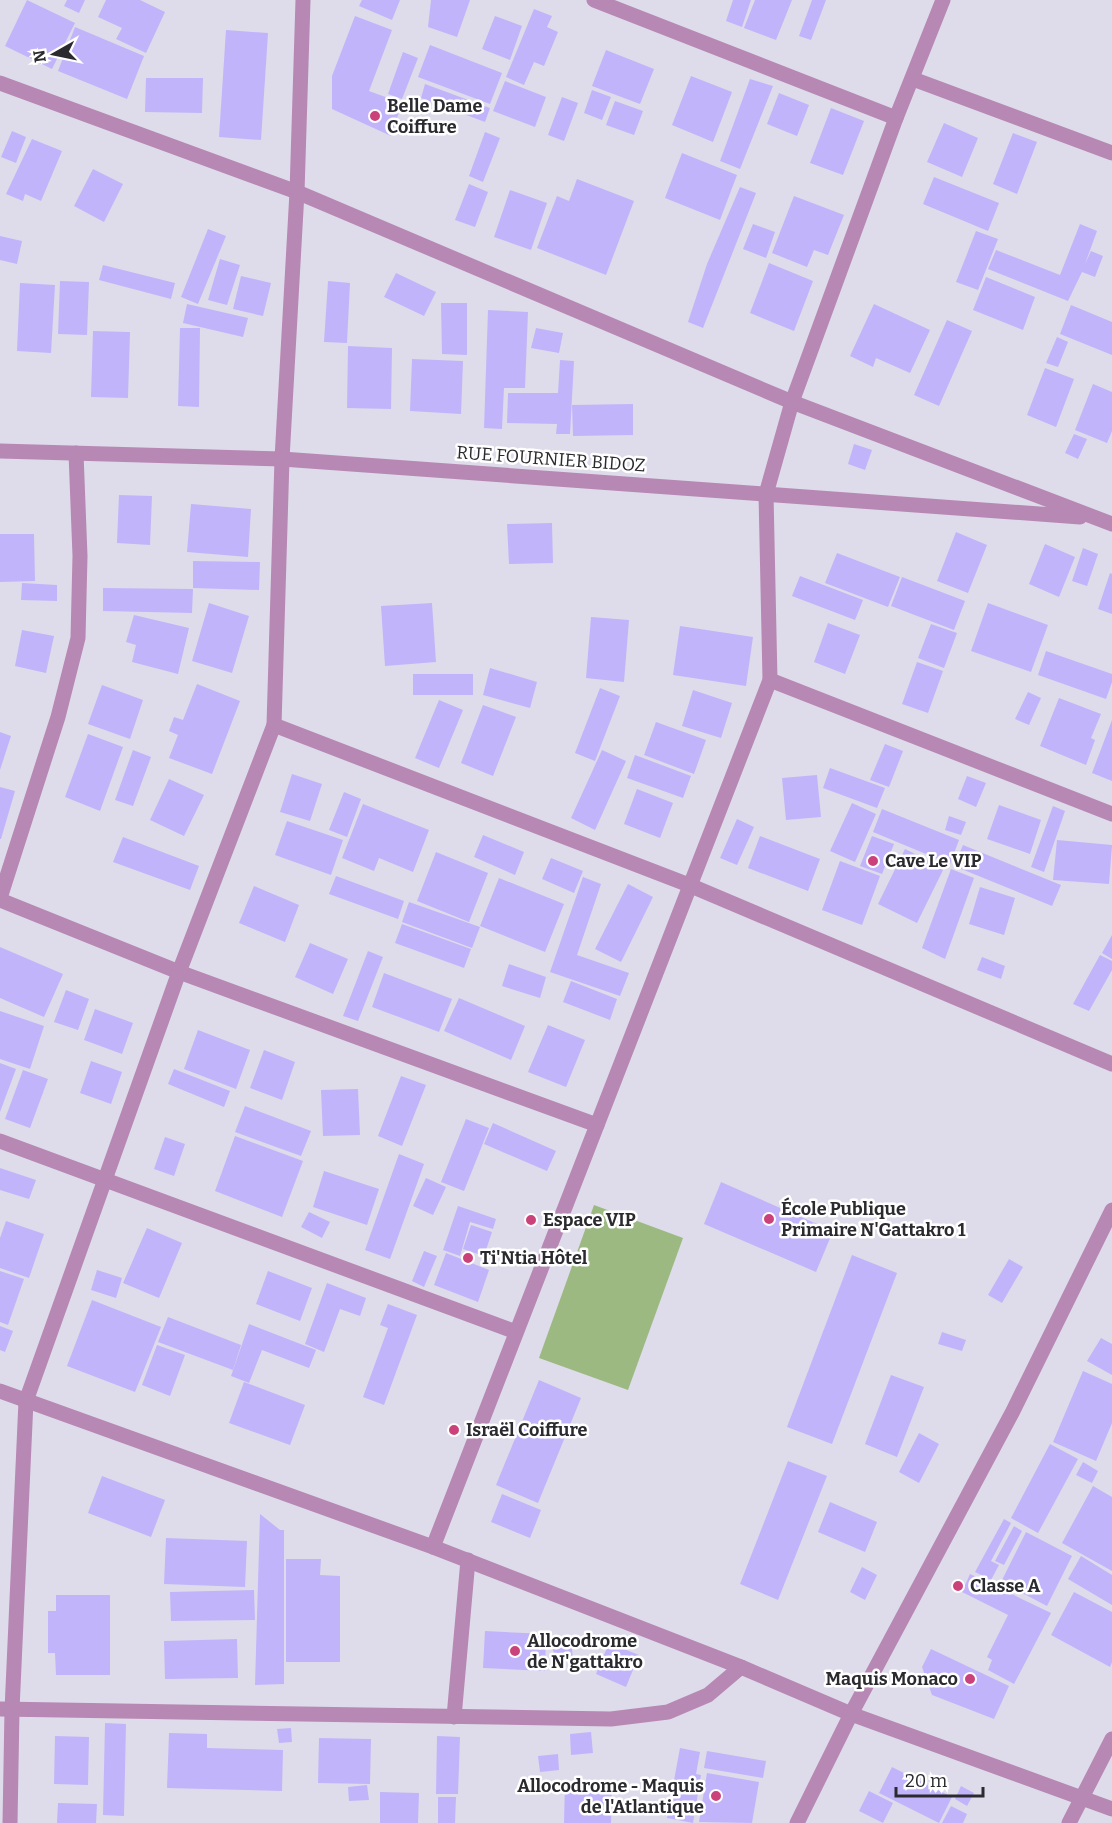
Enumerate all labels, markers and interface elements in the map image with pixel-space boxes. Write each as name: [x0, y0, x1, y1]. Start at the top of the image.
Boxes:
north arrow: [24, 24, 84, 84]
text: N: [29, 49, 50, 64]
place label: Belle Dame Coiffure: [387, 95, 482, 138]
marker: Belle Dame Coiffure: [368, 109, 382, 123]
street label: RUE FOURNIER BIDOZ: [456, 441, 646, 477]
place label: Cave Le VIP: [885, 850, 981, 872]
marker: Cave Le VIP: [866, 854, 880, 868]
place label: École Publique Primaire N'Gattakro 1: [781, 1197, 966, 1241]
place label: Espace VIP: [543, 1209, 636, 1231]
marker: École Publique Primaire N'Gattakro 1: [762, 1212, 776, 1226]
marker: Espace VIP: [524, 1213, 538, 1227]
place label: Ti'Ntia Hôtel: [480, 1247, 588, 1269]
marker: Ti'Ntia Hôtel: [461, 1251, 475, 1265]
place label: Israël Coiffure: [466, 1419, 588, 1441]
marker: Israël Coiffure: [447, 1423, 461, 1437]
place label: Classe A: [970, 1575, 1040, 1597]
marker: Classe A: [951, 1579, 965, 1593]
place label: Allocodrome de N'gattakro: [527, 1630, 643, 1673]
marker: Allocodrome de N'gattakro: [508, 1644, 522, 1658]
place label: Maquis Monaco: [826, 1668, 958, 1690]
marker: Maquis Monaco: [963, 1672, 977, 1686]
scale bar: [896, 1760, 983, 1798]
text: 20 m: [905, 1770, 947, 1792]
place label: Allocodrome - Maquis de l'Atlantique: [517, 1775, 704, 1818]
marker: Allocodrome - Maquis de l'Atlantique: [709, 1789, 723, 1803]

